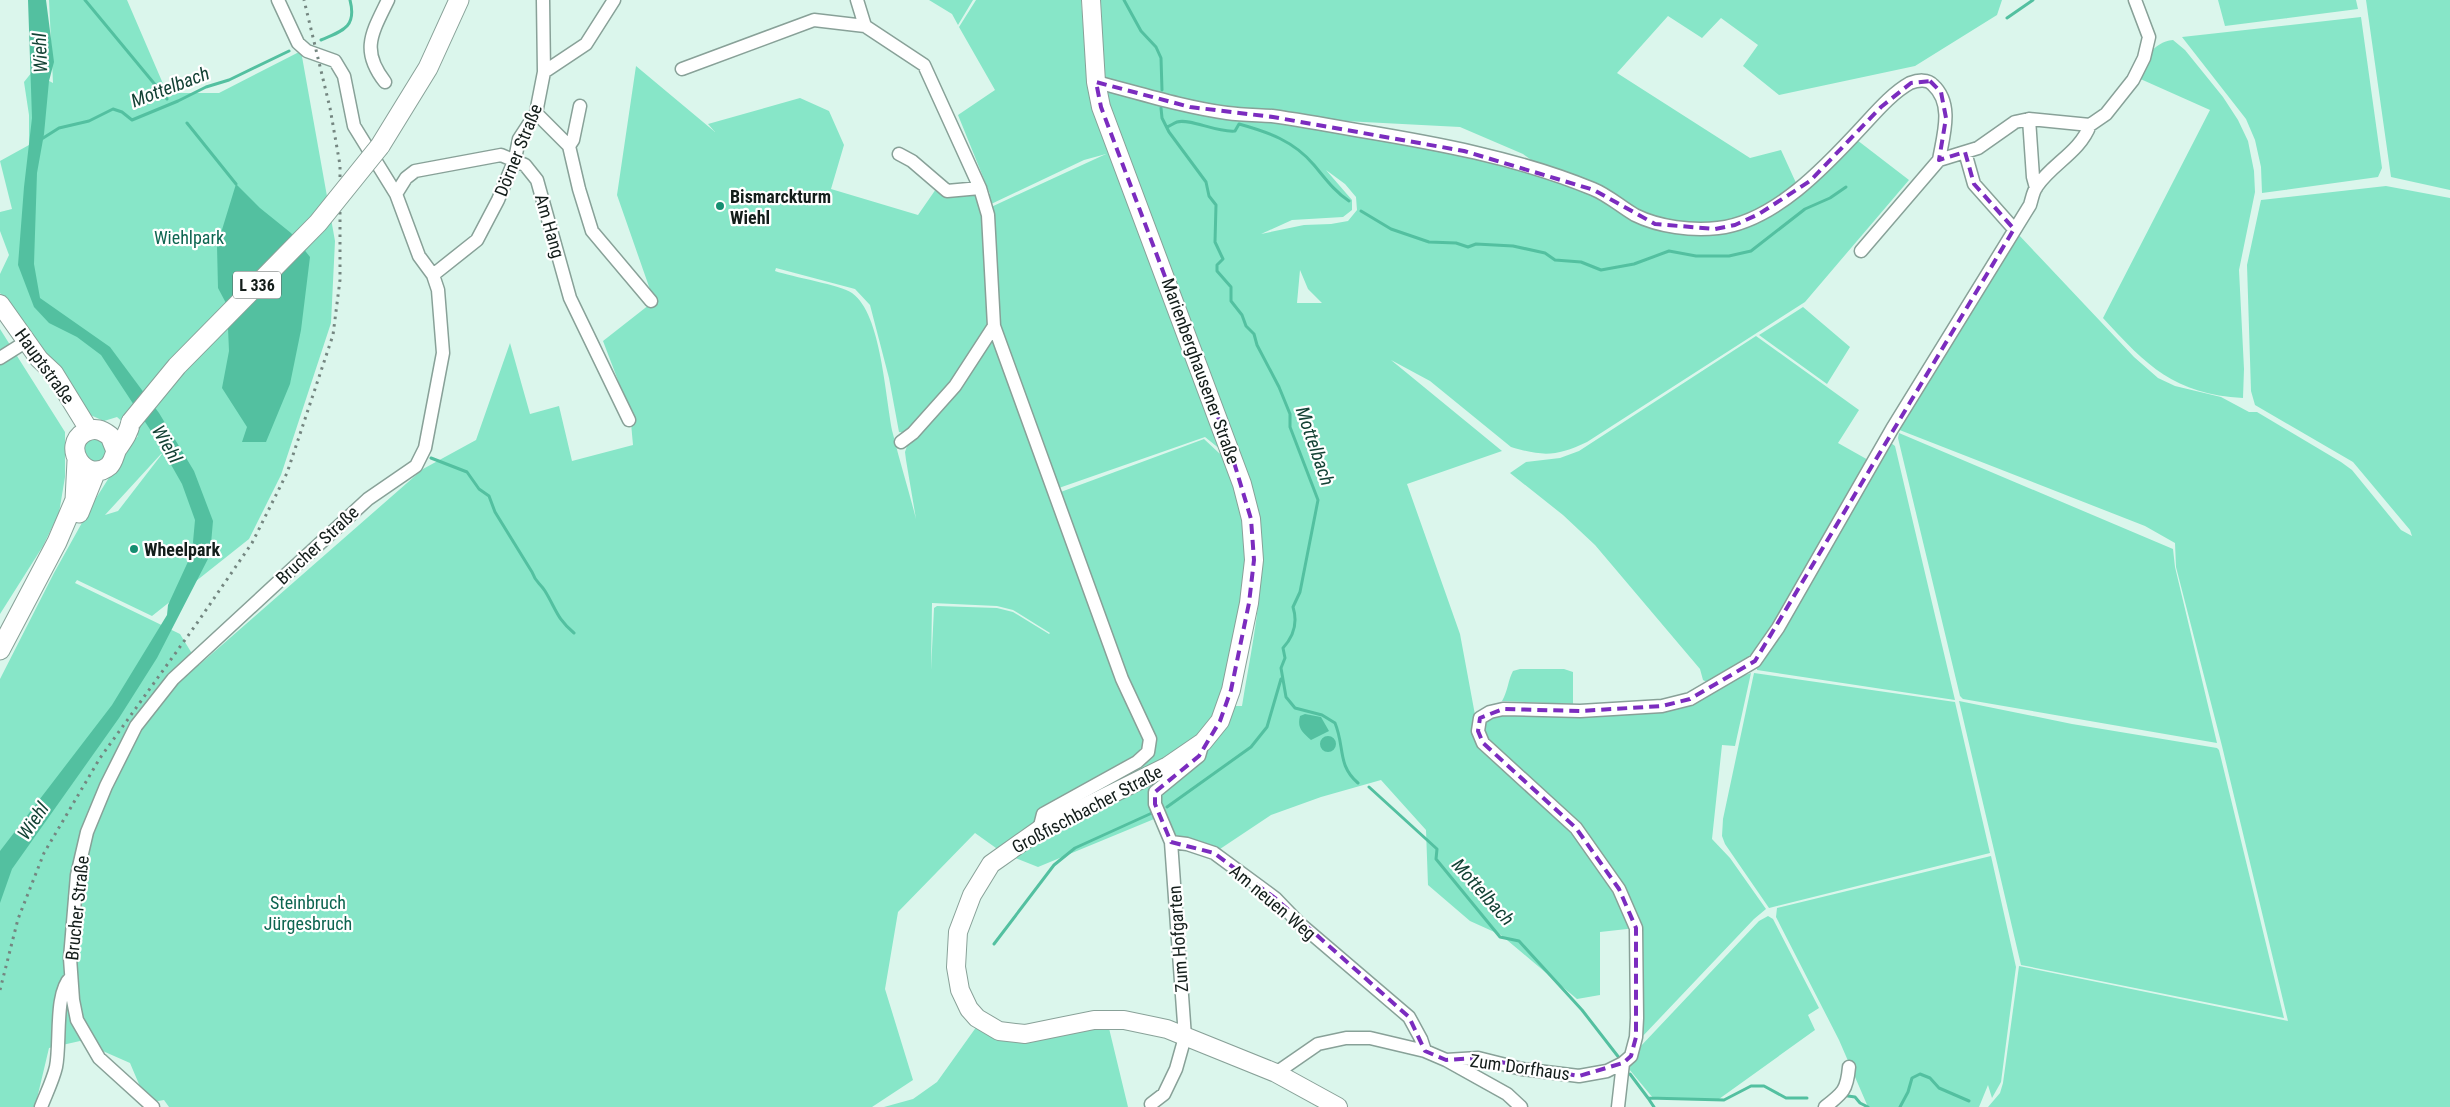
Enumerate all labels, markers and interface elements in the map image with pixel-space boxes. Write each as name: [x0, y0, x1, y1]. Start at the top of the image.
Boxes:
water label: Wiehl: [28, 32, 52, 73]
water label: Mottelbach: [127, 62, 213, 112]
street label: Dörner Straße: [490, 101, 546, 199]
place label: Bismarckturm Wiehl: [730, 186, 831, 228]
street label: Am Hang: [531, 192, 569, 260]
marker: Bismarckturm Wiehl: [714, 200, 726, 212]
park label: Wiehlpark: [154, 227, 224, 248]
road number: L 336: [233, 272, 281, 298]
street label: Marienberghausener Straße: [1158, 275, 1244, 467]
street label: Hauptstraße: [11, 324, 79, 408]
water label: Mottelbach: [1291, 403, 1339, 489]
water label: Wiehl: [147, 421, 187, 468]
street label: Brucher Straße: [271, 501, 363, 589]
place label: Wheelpark: [144, 539, 220, 560]
marker: Wheelpark: [128, 543, 140, 555]
street label: Großfischbacher Straße: [1008, 760, 1166, 858]
water label: Wiehl: [12, 797, 54, 844]
water label: Mottelbach: [1447, 854, 1519, 930]
street label: Brucher Straße: [61, 855, 93, 961]
street label: Am neuen Weg: [1226, 860, 1320, 944]
street label: Zum Hofgarten: [1164, 885, 1192, 993]
park label: Steinbruch Jürgesbruch: [264, 892, 352, 934]
street label: Zum Dorfhaus: [1469, 1050, 1571, 1084]

